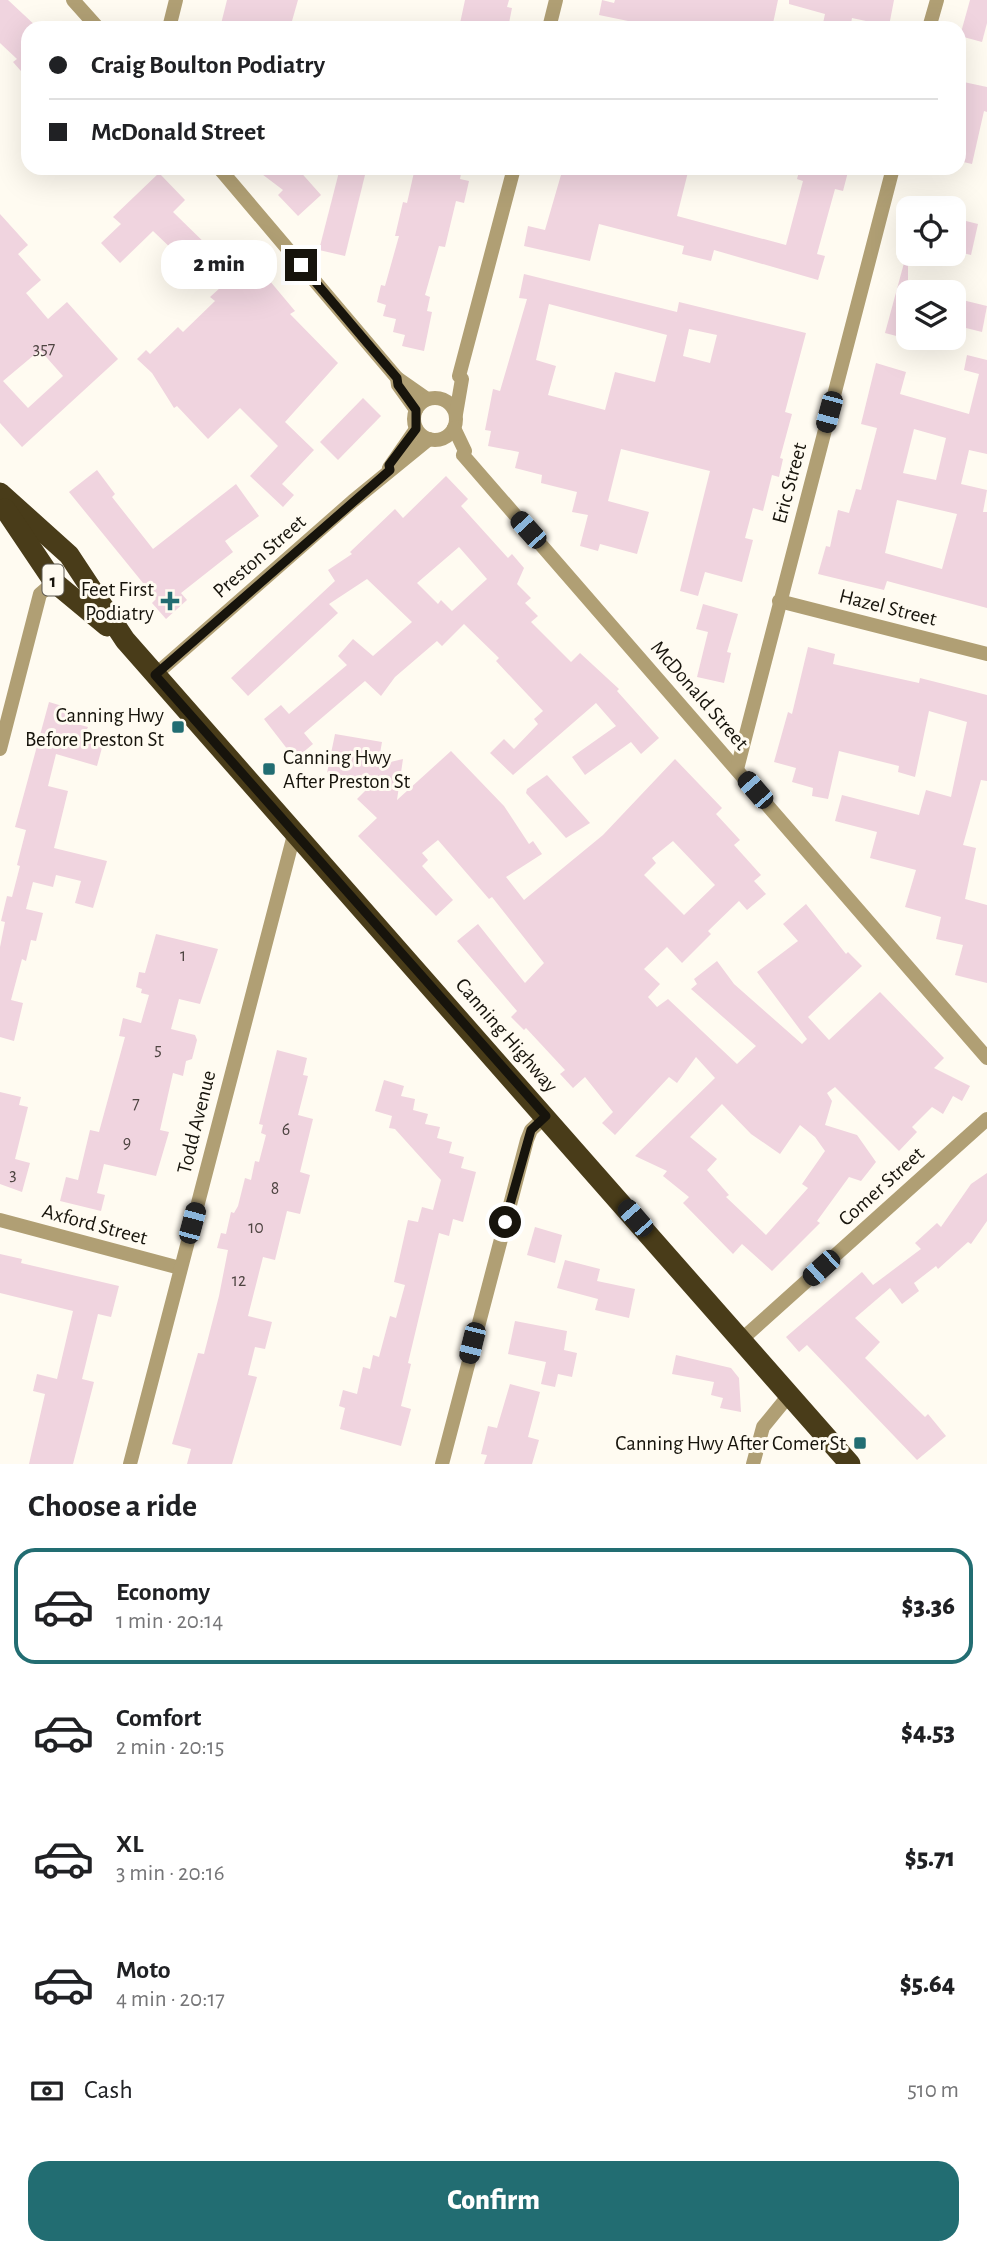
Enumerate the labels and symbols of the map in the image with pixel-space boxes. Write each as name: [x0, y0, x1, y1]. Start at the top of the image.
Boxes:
callout: 2 min: [161, 240, 276, 290]
route end: [285, 249, 317, 281]
house number: 357: [33, 340, 55, 358]
car: [814, 389, 845, 435]
street label: Eric Street: [769, 440, 810, 526]
car: [507, 507, 550, 553]
street label: Preston Street: [209, 511, 310, 602]
road number: 1: [42, 565, 64, 596]
place label: Feet First Podiatry: [81, 579, 154, 624]
street label: Hazel Street: [837, 585, 939, 630]
marker: Feet First Podiatry: [160, 591, 180, 611]
street label: McDonald Street: [647, 637, 753, 754]
place label: Canning Hwy Before Preston St: [25, 705, 164, 750]
marker: Canning Hwy Before Preston St: [170, 719, 186, 735]
place label: Canning Hwy After Preston St: [283, 747, 411, 792]
marker: Canning Hwy After Preston St: [261, 761, 277, 777]
car: [734, 767, 777, 813]
house number: 1: [180, 947, 186, 965]
street label: Canning Highway: [451, 974, 562, 1097]
house number: 5: [154, 1041, 162, 1059]
street label: Todd Avenue: [174, 1068, 219, 1176]
house number: 7: [132, 1095, 140, 1113]
house number: 6: [282, 1121, 290, 1139]
house number: 9: [123, 1134, 131, 1152]
street label: Comer Street: [835, 1143, 928, 1230]
house number: 3: [9, 1166, 17, 1184]
house number: 8: [271, 1180, 279, 1198]
car: [614, 1195, 657, 1241]
street label: Axford Street: [40, 1200, 150, 1249]
car: [177, 1200, 208, 1246]
route start: [489, 1206, 521, 1238]
house number: 10: [248, 1219, 264, 1237]
car: [799, 1246, 844, 1290]
house number: 12: [232, 1272, 246, 1290]
car: [457, 1320, 488, 1366]
place label: Canning Hwy After Comer St: [615, 1433, 846, 1454]
marker: Canning Hwy After Comer St: [852, 1435, 868, 1451]

